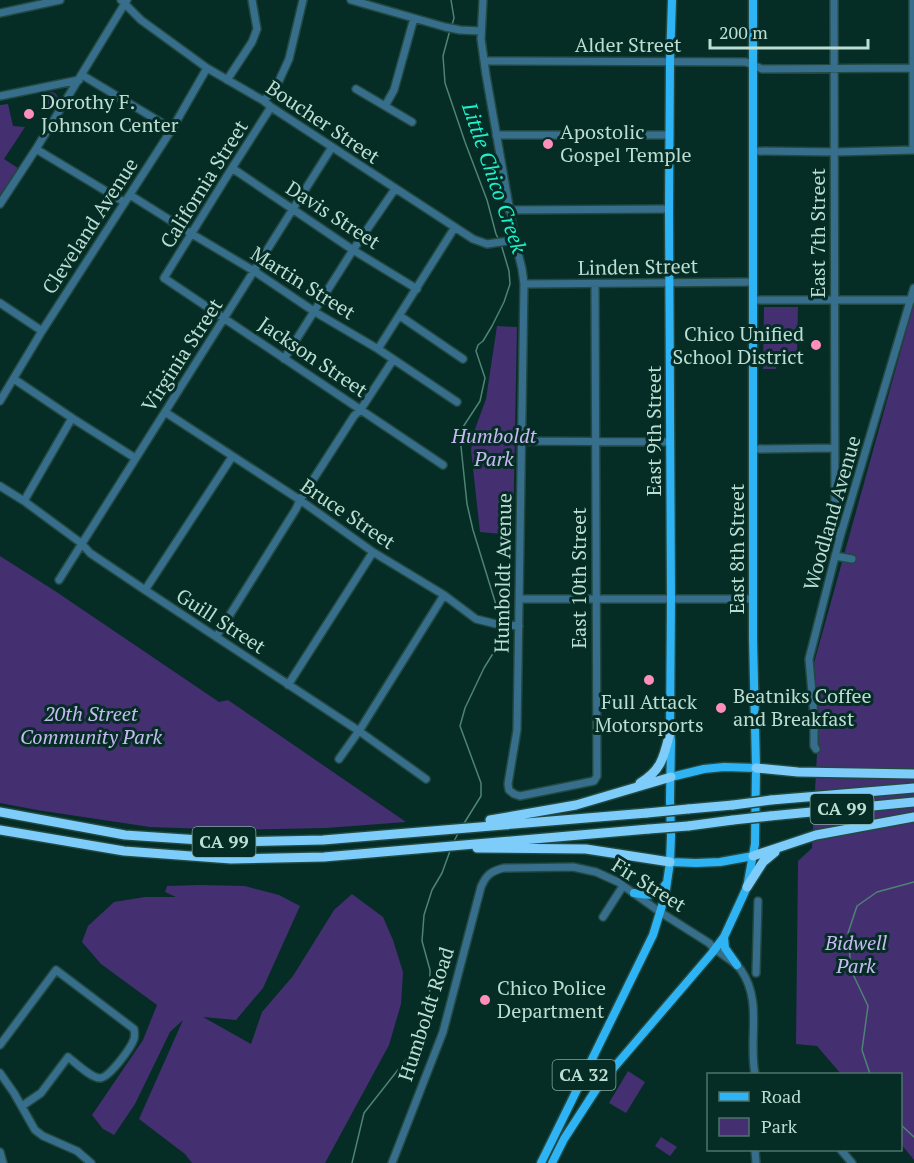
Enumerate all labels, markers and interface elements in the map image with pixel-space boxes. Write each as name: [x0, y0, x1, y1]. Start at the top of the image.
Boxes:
scale bar: [710, 12, 868, 50]
text: 200 m: [719, 20, 768, 44]
street label: Alder Street: [575, 31, 682, 58]
street label: Boucher Street: [261, 74, 386, 170]
place label: Dorothy F. Johnson Center: [41, 88, 179, 138]
water label: Little Chico Creek: [456, 98, 534, 258]
marker: Dorothy F. Johnson Center: [22, 107, 36, 121]
street label: California Street: [153, 114, 254, 253]
place label: Apostolic Gospel Temple: [560, 118, 692, 168]
marker: Apostolic Gospel Temple: [541, 137, 555, 151]
street label: Cleveland Avenue: [35, 152, 144, 299]
street label: East 7th Street: [804, 167, 831, 298]
street label: Davis Street: [281, 174, 386, 255]
street label: Martin Street: [246, 240, 361, 326]
street label: Linden Street: [578, 252, 699, 281]
street label: Virginia Street: [135, 292, 229, 417]
street label: Jackson Street: [253, 310, 374, 403]
place label: Chico Unified School District: [673, 320, 805, 370]
marker: Chico Unified School District: [809, 338, 823, 352]
street label: East 9th Street: [640, 365, 667, 496]
park label: Humboldt Park: [451, 422, 538, 472]
street label: Woodland Avenue: [797, 432, 867, 593]
street label: Bruce Street: [296, 472, 401, 555]
street label: East 8th Street: [723, 483, 750, 614]
street label: Humboldt Avenue: [488, 493, 517, 653]
street label: East 10th Street: [565, 507, 592, 649]
street label: Guill Street: [171, 582, 272, 660]
marker: Full Attack Motorsports: [642, 673, 656, 687]
place label: Beatniks Coffee and Breakfast: [733, 682, 872, 732]
place label: Full Attack Motorsports: [594, 688, 704, 738]
park label: 20th Street Community Park: [20, 700, 162, 750]
marker: Beatniks Coffee and Breakfast: [714, 701, 728, 715]
road number: CA 99: [810, 794, 874, 824]
road number: CA 99: [192, 827, 256, 857]
street label: Fir Street: [607, 851, 692, 918]
park label: Bidwell Park: [824, 929, 888, 979]
street label: Humboldt Road: [391, 943, 460, 1084]
place label: Chico Police Department: [497, 974, 606, 1024]
marker: Chico Police Department: [478, 993, 492, 1007]
road number: CA 32: [552, 1060, 616, 1090]
legend: [707, 1073, 902, 1151]
text: Road: [761, 1084, 801, 1108]
text: Park: [761, 1114, 798, 1138]

